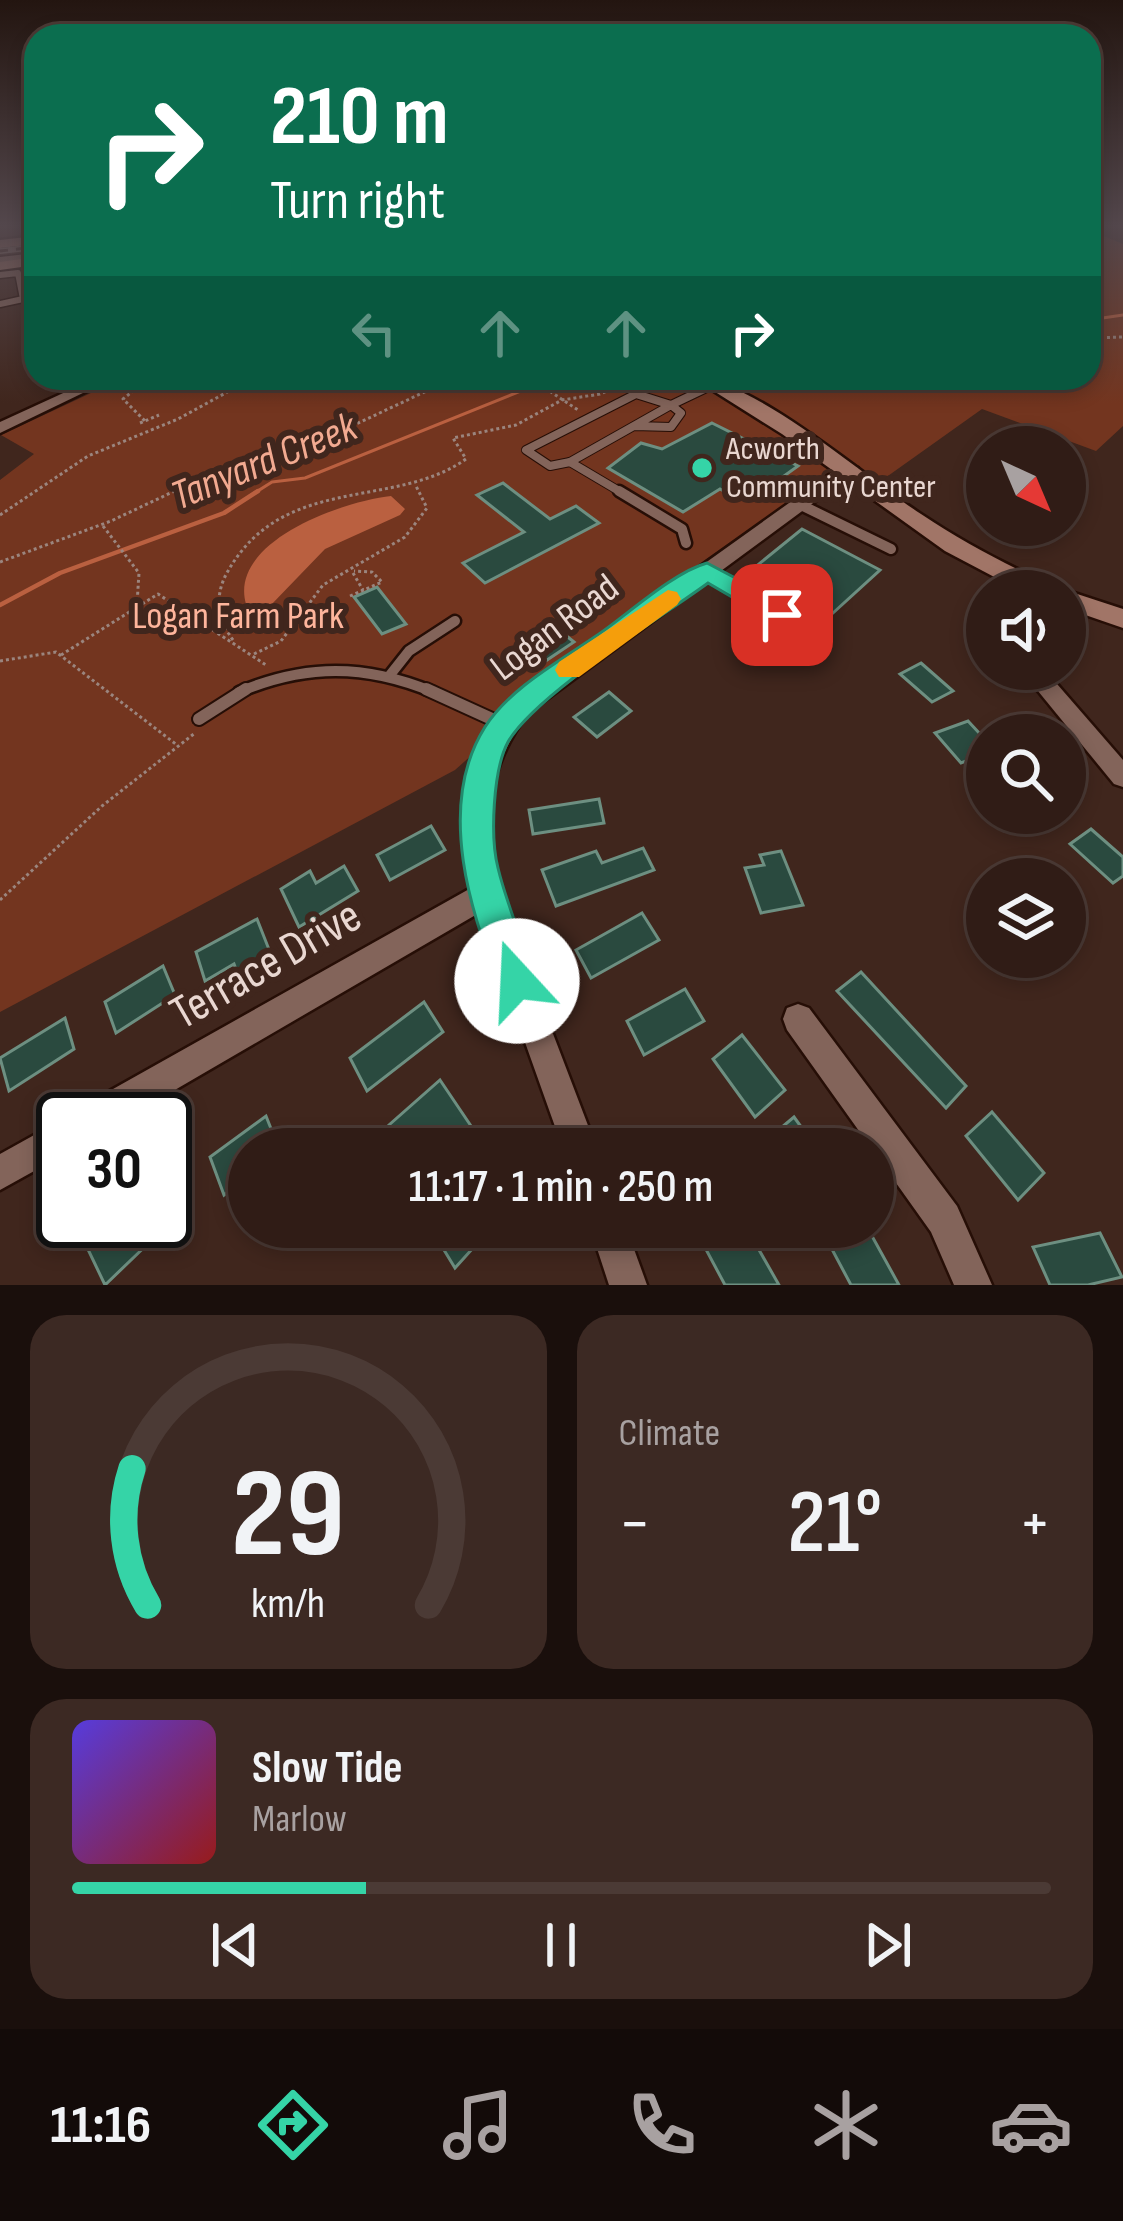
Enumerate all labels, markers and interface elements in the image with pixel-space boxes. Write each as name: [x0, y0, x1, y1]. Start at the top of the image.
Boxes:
text: 210 m: [270, 67, 449, 168]
icon: right: [72, 72, 228, 228]
text: Turn right: [270, 169, 445, 234]
icon: left: [341, 300, 407, 366]
icon: ahead: [467, 300, 533, 366]
icon: ahead: [593, 300, 659, 366]
icon: right: [719, 300, 785, 366]
water label: Tanyard Creek: [164, 401, 365, 522]
north arrow: [966, 426, 1086, 546]
map controls: [966, 426, 1086, 978]
place label: Acworth Community Center: [725, 429, 936, 507]
marker: Acworth Community Center: [689, 455, 715, 481]
pin: [731, 564, 833, 666]
street label: Logan Road: [482, 565, 628, 691]
button: sound: [966, 570, 1086, 690]
icon: arrive: [749, 582, 815, 648]
park label: Logan Farm Park: [132, 593, 344, 640]
button: search: [966, 714, 1086, 834]
button: layers: [966, 858, 1086, 978]
street label: Terrace Drive: [161, 888, 371, 1042]
position arrow: [454, 918, 580, 1044]
speed limit sign: 30: [36, 1092, 192, 1248]
text: 11:17 · 1 min · 250 m: [409, 1160, 713, 1215]
text: Climate: [619, 1410, 720, 1457]
text: 29: [231, 1442, 345, 1591]
text: 21°: [787, 1470, 882, 1578]
text: −: [619, 1485, 651, 1564]
text: +: [1019, 1485, 1051, 1564]
text: km/h: [251, 1578, 325, 1630]
text: Slow Tide: [252, 1741, 403, 1796]
text: Marlow: [252, 1796, 347, 1843]
icon: previous: [202, 1912, 268, 1978]
icon: pause: [528, 1912, 594, 1978]
icon: next: [855, 1912, 921, 1978]
icon: directions: [251, 2083, 335, 2167]
icon: music: [436, 2083, 520, 2167]
icon: phone: [620, 2083, 704, 2167]
icon: climate: [804, 2083, 888, 2167]
icon: car: [989, 2083, 1073, 2167]
text: 11:16: [50, 2093, 151, 2158]

